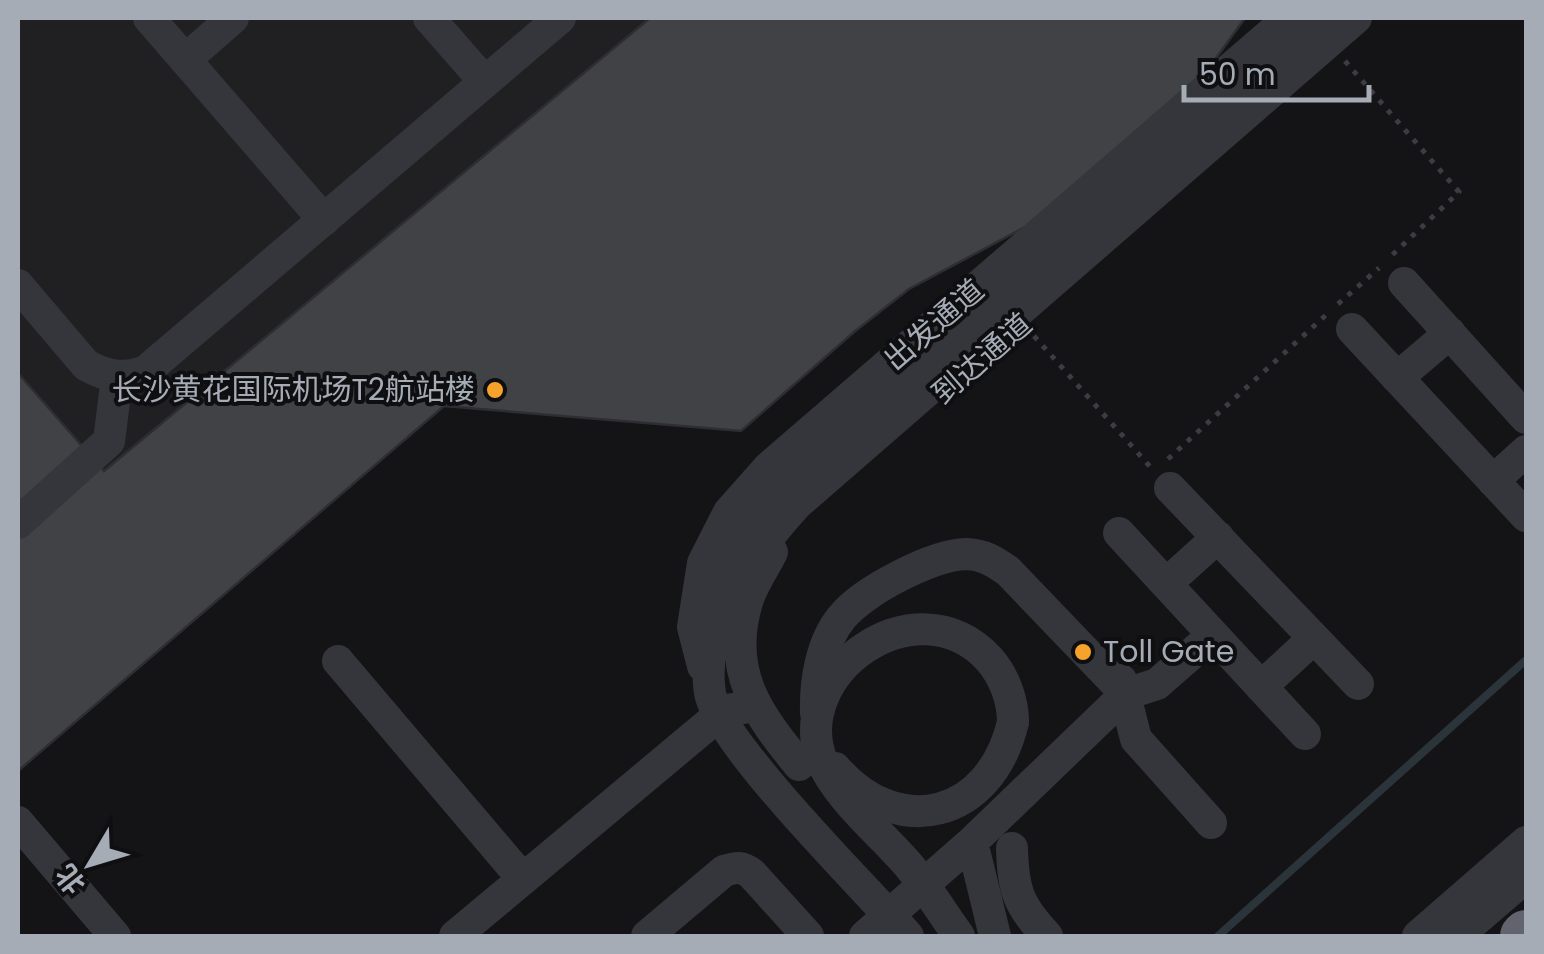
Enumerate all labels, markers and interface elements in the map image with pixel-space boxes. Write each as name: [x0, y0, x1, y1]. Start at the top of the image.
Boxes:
scale bar: [1184, 40, 1369, 102]
text: 50 m: [1199, 53, 1276, 96]
street label: 出发通道: [874, 269, 993, 380]
street label: 到达通道: [922, 303, 1041, 414]
place label: 长沙黄花国际机场T2航站楼: [112, 368, 475, 411]
marker: 长沙黄花国际机场T2航站楼: [484, 379, 506, 401]
place label: Toll Gate: [1103, 630, 1234, 673]
marker: Toll Gate: [1072, 641, 1094, 663]
north arrow: [40, 814, 140, 914]
text: 北: [47, 856, 95, 902]

